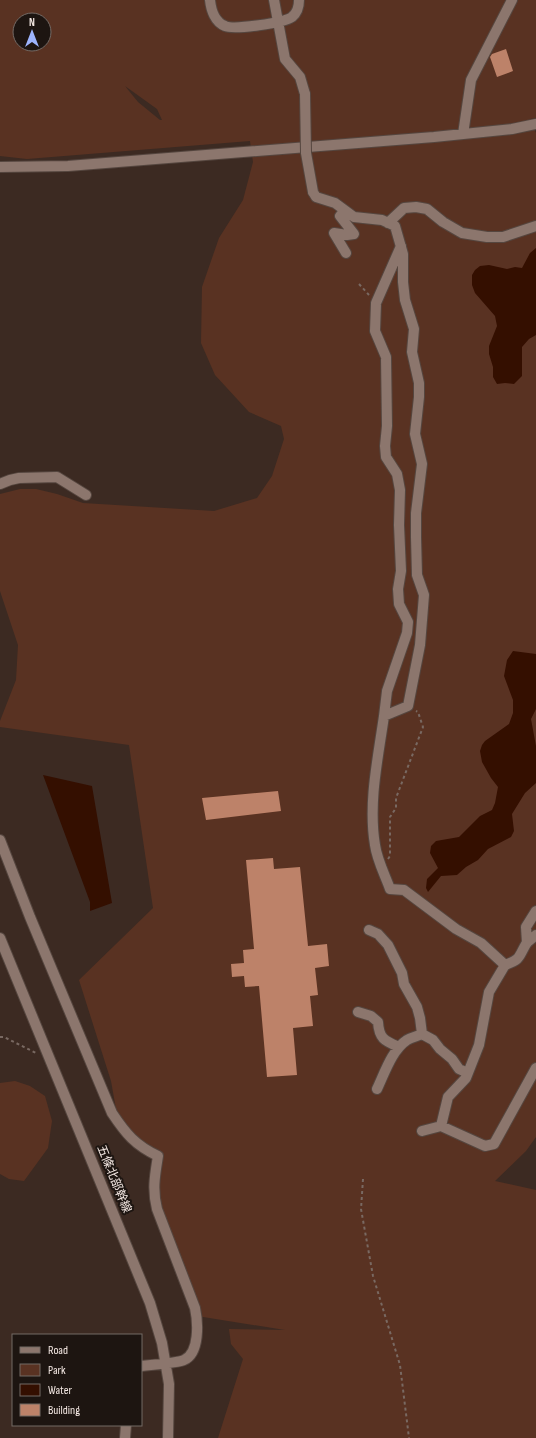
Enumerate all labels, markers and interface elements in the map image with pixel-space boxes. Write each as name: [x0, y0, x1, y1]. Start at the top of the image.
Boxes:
north arrow: [12, 12, 52, 52]
text: N: [29, 16, 35, 29]
street label: 五條北部幹線: [94, 1143, 134, 1215]
legend: [12, 1334, 142, 1426]
text: Road: [48, 1343, 68, 1358]
text: Park: [48, 1363, 66, 1378]
text: Water: [48, 1383, 72, 1398]
text: Building: [48, 1403, 80, 1418]

